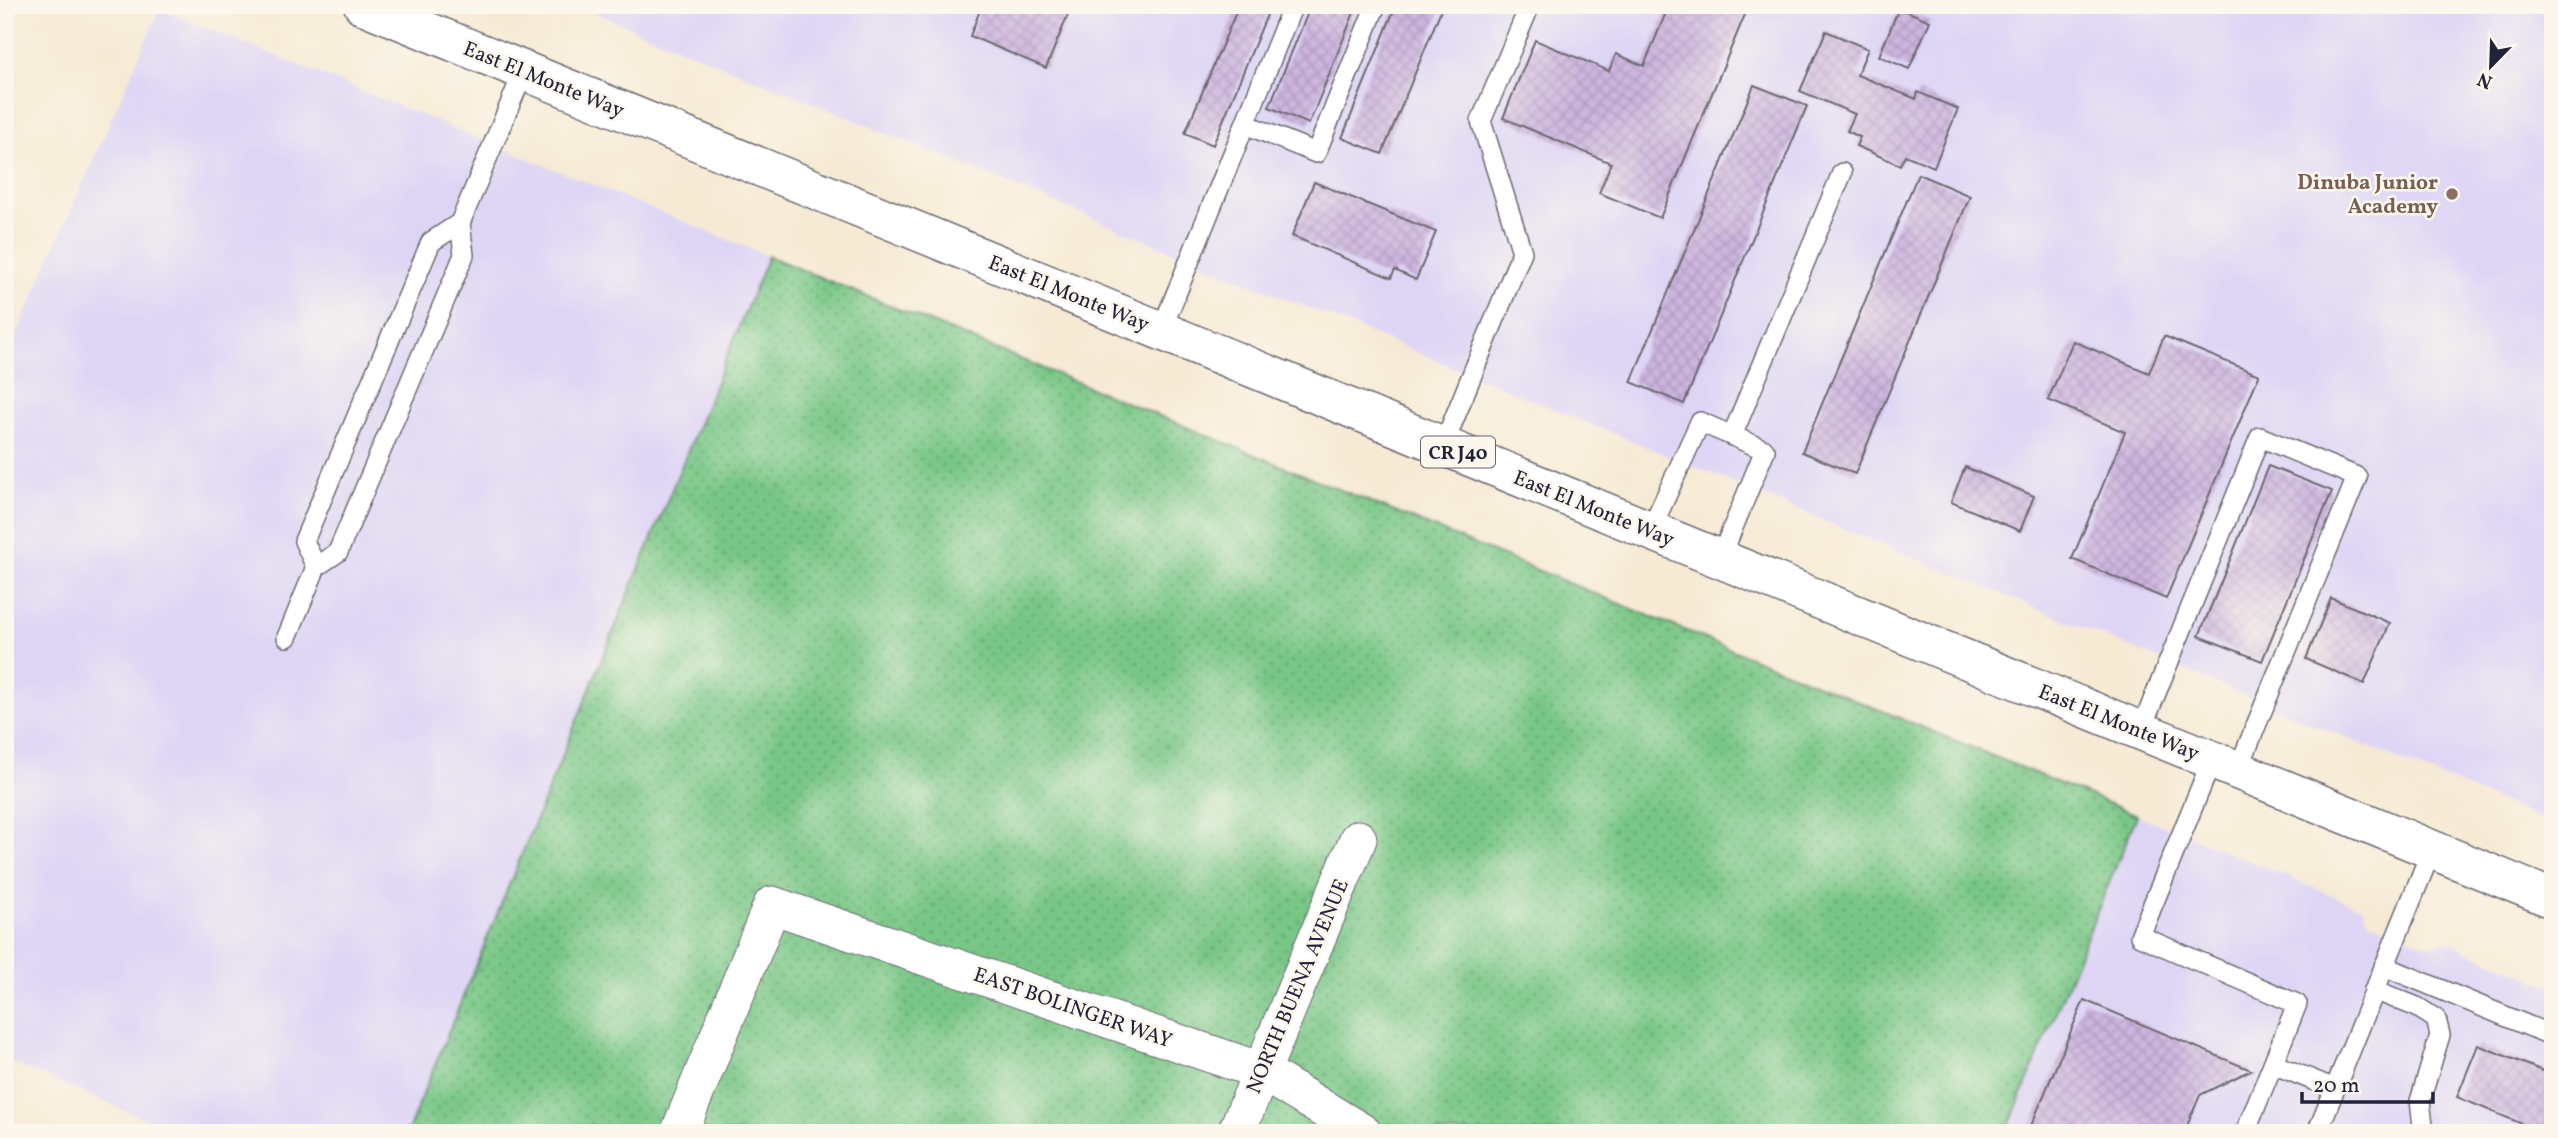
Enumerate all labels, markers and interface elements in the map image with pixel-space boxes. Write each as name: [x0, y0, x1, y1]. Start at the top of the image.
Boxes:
north arrow: [2456, 32, 2526, 102]
street label: East El Monte Way: [459, 35, 629, 126]
text: N: [2474, 65, 2497, 94]
place label: Dinuba Junior Academy: [2297, 169, 2438, 222]
marker: Dinuba Junior Academy: [2444, 186, 2460, 202]
street label: East El Monte Way: [984, 249, 1154, 340]
road number: CR J40: [1421, 436, 1495, 467]
street label: East El Monte Way: [1509, 464, 1679, 555]
street label: East El Monte Way: [2034, 678, 2204, 769]
street label: NORTH BUENA AVENUE: [1240, 875, 1357, 1098]
street label: EAST BOLINGER WAY: [969, 961, 1176, 1056]
scale bar: [2302, 1061, 2434, 1105]
text: 20 m: [2313, 1072, 2359, 1101]

